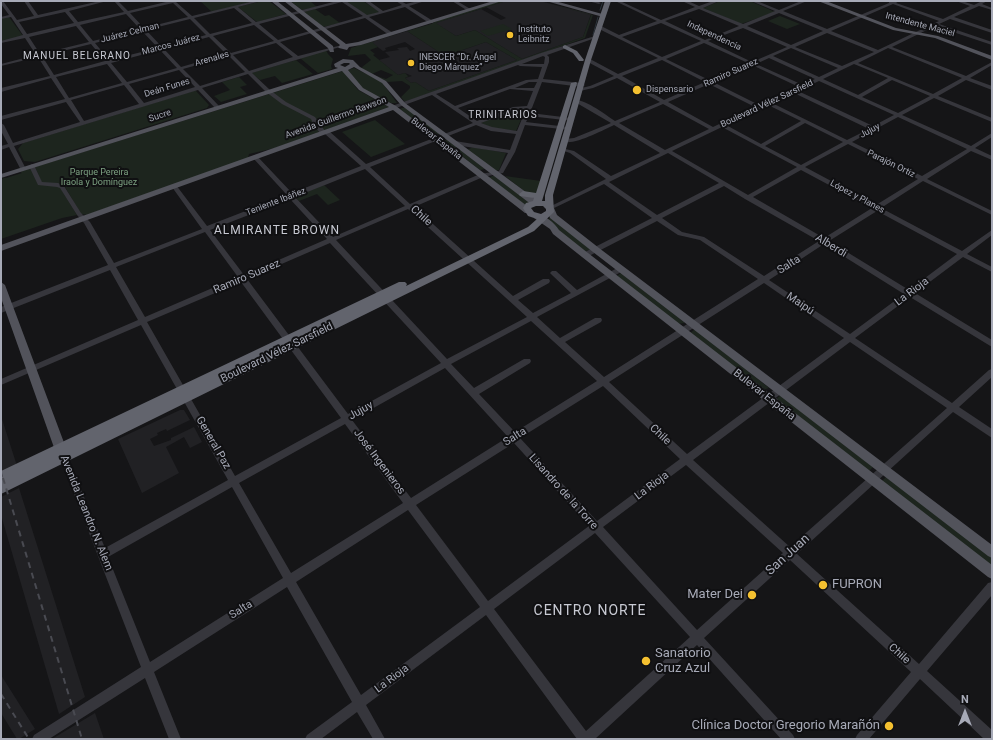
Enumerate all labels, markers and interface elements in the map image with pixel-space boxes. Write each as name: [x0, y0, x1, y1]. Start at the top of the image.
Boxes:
street label: Intendente Maciel: [884, 11, 956, 39]
street label: Independencia: [685, 19, 743, 53]
street label: Juárez Celman: [100, 21, 160, 45]
place label: Instituto Leibnitz: [518, 25, 551, 46]
marker: Instituto Leibnitz: [505, 30, 515, 40]
street label: Marcos Juárez: [141, 32, 201, 58]
street label: Arenales: [194, 49, 230, 69]
district label: MANUEL BELGRANO: [23, 50, 131, 62]
place label: INESCER “Dr. Ángel Diego Márquez”: [419, 53, 496, 74]
street label: Ramiro Suarez: [702, 56, 760, 90]
marker: INESCER “Dr. Ángel Diego Márquez”: [406, 58, 416, 68]
street label: Deán Funes: [143, 76, 191, 100]
street label: Boulevard Vélez Sarsfield: [719, 78, 815, 130]
marker: Dispensario: [631, 84, 643, 96]
place label: Dispensario: [646, 85, 693, 95]
street label: Avenida Guillermo Rawson: [284, 95, 388, 141]
street label: Sucre: [148, 107, 172, 125]
district label: TRINITARIOS: [468, 109, 538, 121]
street label: Bulevar España: [408, 116, 464, 162]
street label: Jujuy: [858, 121, 882, 141]
street label: Parajón Ortiz: [865, 148, 917, 180]
park label: Parque Pereira Iraola y Domínguez: [61, 168, 137, 189]
street label: López y Planes: [828, 178, 886, 216]
street label: Teniente Ibáñez: [245, 186, 307, 218]
street label: Chile: [408, 203, 434, 229]
district label: ALMIRANTE BROWN: [214, 224, 340, 238]
street label: Alberdi: [813, 231, 849, 261]
street label: Salta: [775, 253, 803, 277]
street label: Ramiro Suarez: [212, 257, 282, 297]
street label: La Rioja: [892, 275, 932, 309]
street label: Maipú: [784, 290, 816, 318]
street label: Boulevard Vélez Sarsfield: [219, 320, 335, 386]
street label: Bulevar España: [730, 367, 798, 423]
street label: Jujuy: [346, 399, 376, 423]
street label: General Paz: [193, 414, 233, 472]
street label: Chile: [647, 422, 673, 448]
street label: Salta: [501, 425, 529, 449]
street label: José Ingenieros: [350, 427, 408, 497]
street label: Lisandro de la Torre: [526, 452, 600, 532]
street label: Avenida Leandro N. Alem: [57, 453, 115, 573]
street label: La Rioja: [632, 469, 672, 503]
street label: San Juan: [763, 531, 813, 579]
place label: FUPRON: [832, 577, 882, 593]
marker: FUPRON: [817, 579, 829, 591]
place label: Mater Dei: [687, 587, 743, 603]
marker: Mater Dei: [746, 589, 758, 601]
street label: Salta: [227, 598, 255, 622]
district label: CENTRO NORTE: [534, 603, 646, 619]
street label: Chile: [886, 641, 912, 667]
place label: Sanatorio Cruz Azul: [655, 646, 711, 677]
marker: Sanatorio Cruz Azul: [640, 655, 652, 667]
street label: La Rioja: [372, 662, 412, 696]
north arrow: [945, 692, 985, 732]
text: N: [961, 693, 969, 706]
place label: Clínica Doctor Gregorio Marañón: [691, 718, 880, 734]
marker: Clínica Doctor Gregorio Marañón: [883, 720, 895, 732]

